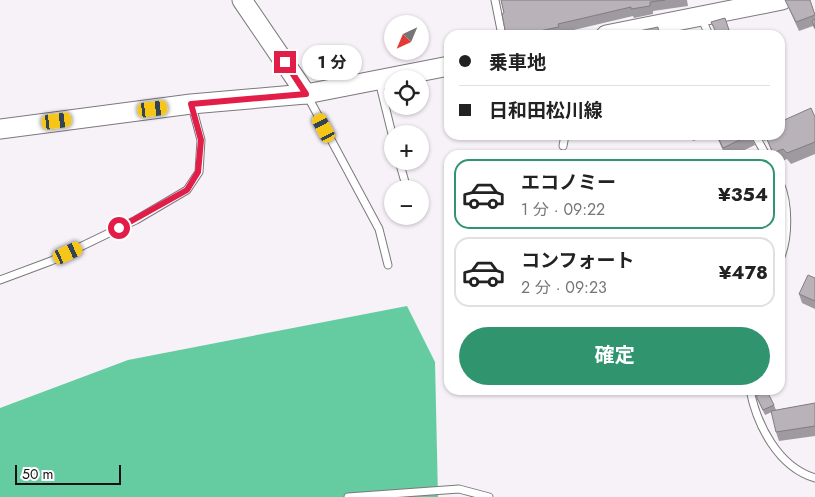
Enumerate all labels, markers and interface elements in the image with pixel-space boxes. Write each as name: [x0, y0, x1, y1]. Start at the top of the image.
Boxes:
north arrow: [384, 15, 429, 60]
map controls: [384, 15, 429, 225]
callout: 1 分: [302, 44, 362, 80]
text: 乗車地: [489, 49, 546, 76]
route end: [274, 51, 296, 73]
text: 1 分: [318, 51, 346, 74]
button: locate: [384, 70, 429, 115]
text: 日和田松川線: [489, 97, 603, 124]
car: [137, 100, 168, 118]
car: [310, 111, 337, 145]
car: [41, 112, 72, 130]
button: +: [384, 125, 429, 170]
text: エコノミー: [521, 169, 616, 196]
icon: car: [461, 172, 506, 217]
button: −: [384, 180, 429, 225]
text: ¥354: [718, 181, 768, 208]
text: 1 分 · 09:22: [521, 198, 605, 221]
route start: [108, 217, 130, 239]
car: [51, 240, 84, 266]
text: コンフォート: [521, 247, 634, 274]
icon: car: [461, 250, 506, 295]
text: ¥478: [719, 259, 768, 286]
text: 2 分 · 09:23: [521, 276, 607, 299]
button: 確定: [459, 327, 770, 385]
scale bar: [15, 462, 121, 485]
text: 50 m: [22, 464, 53, 484]

